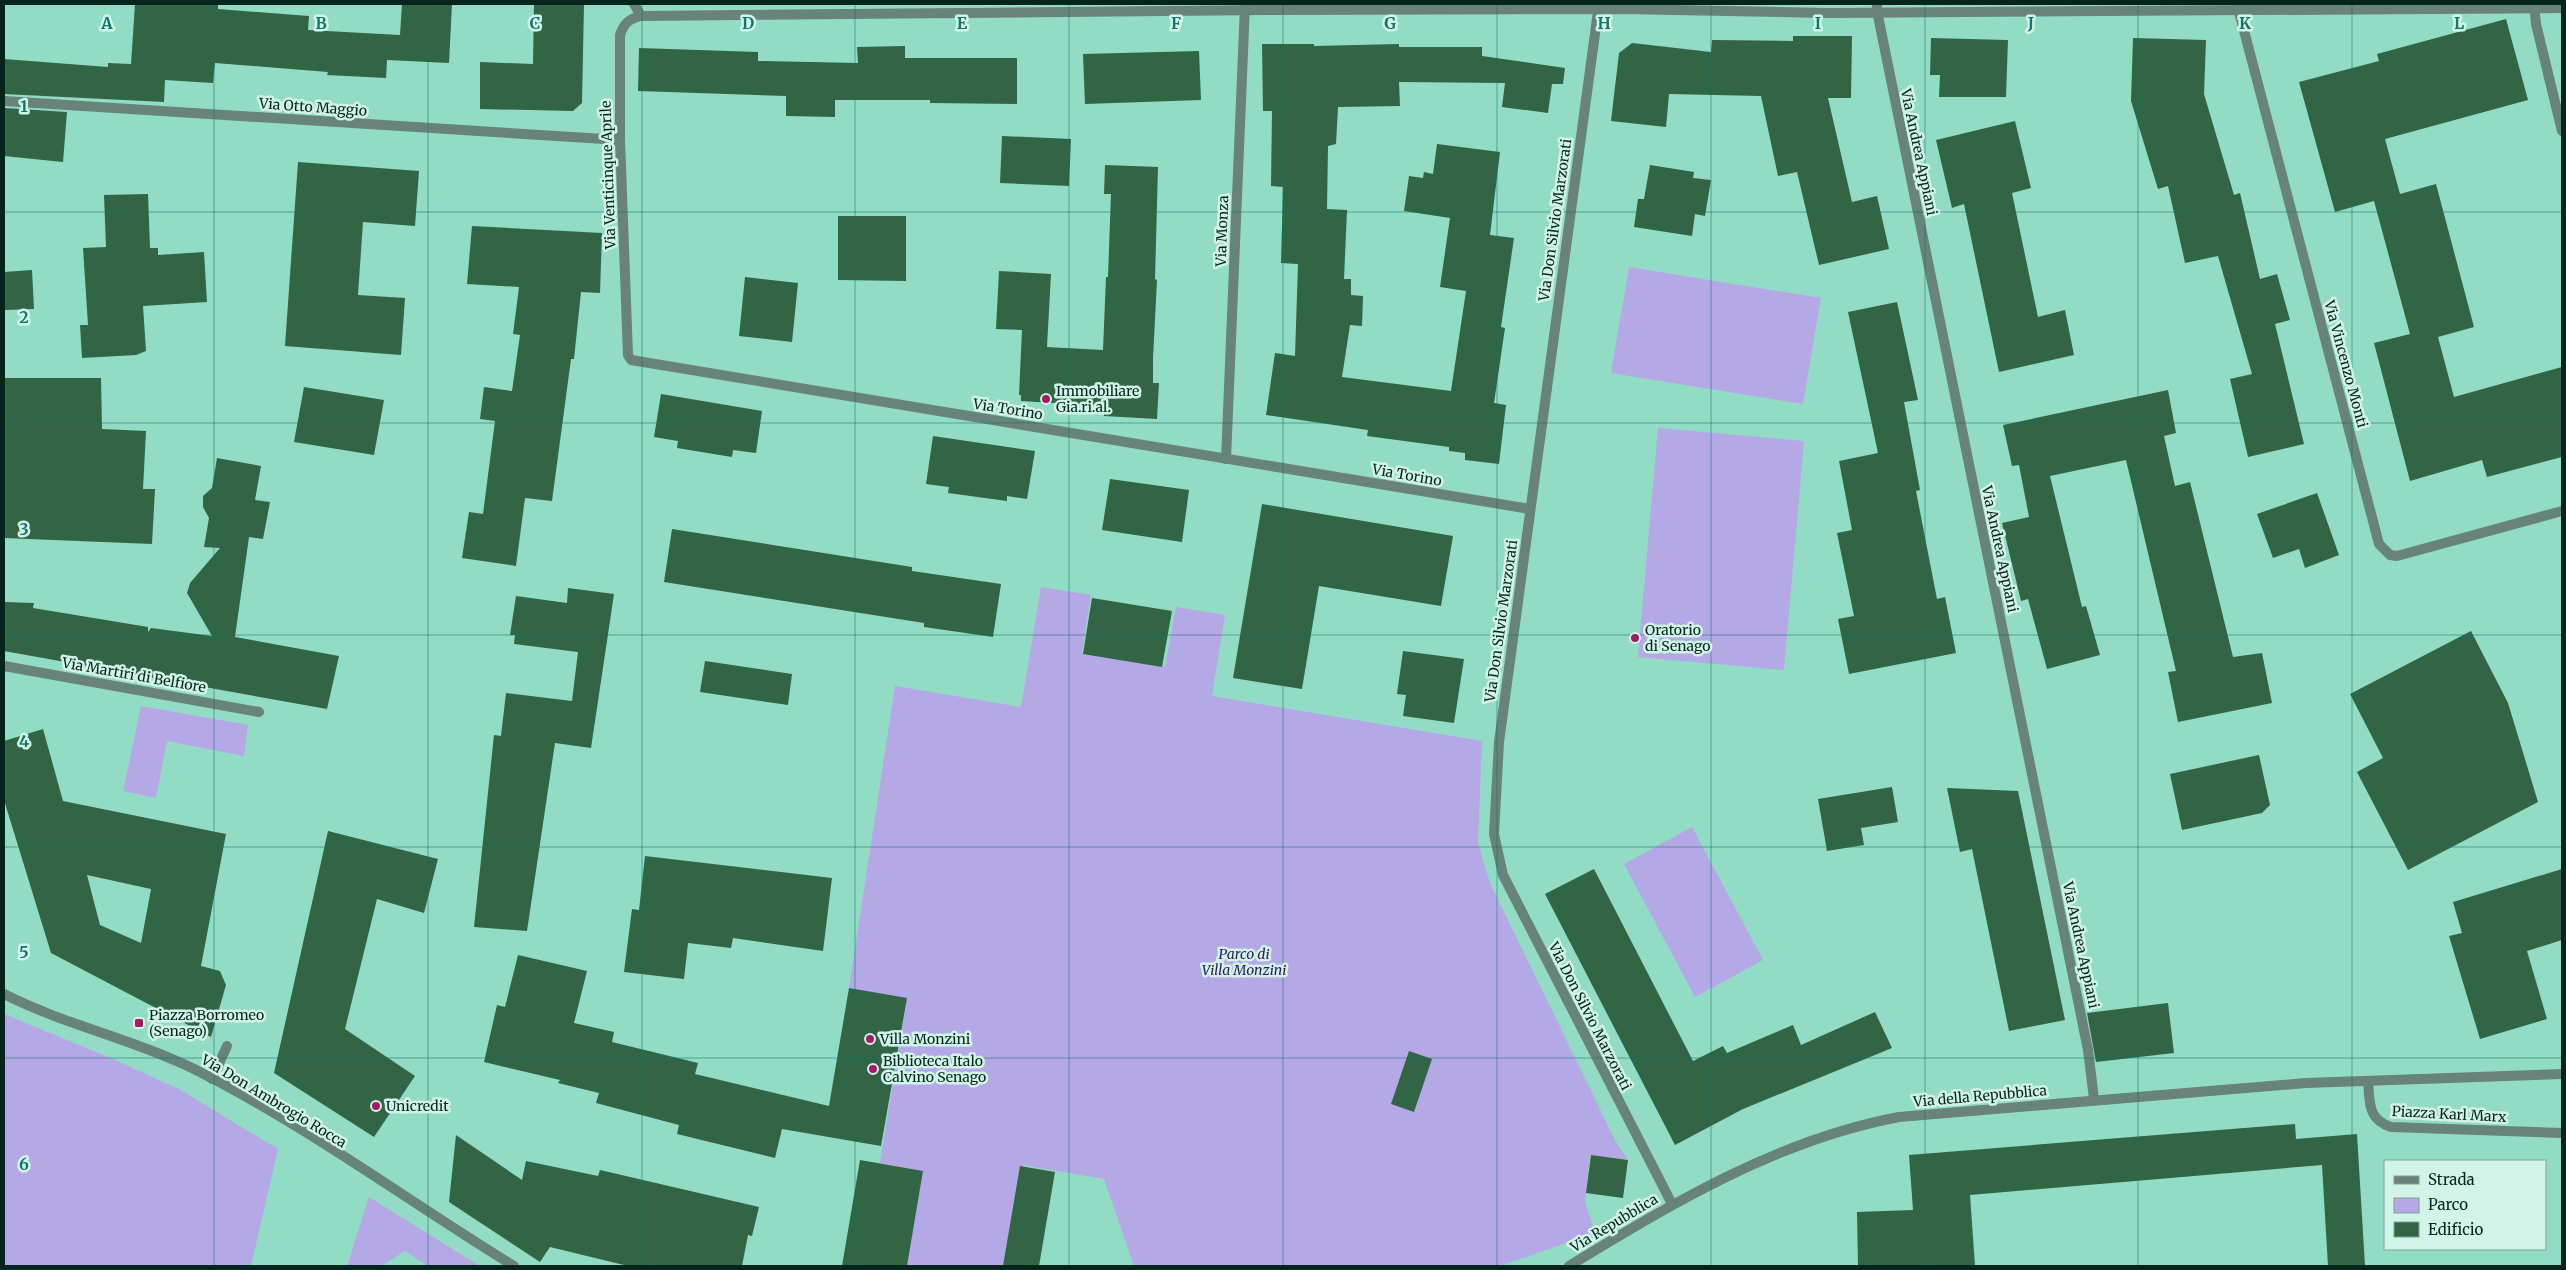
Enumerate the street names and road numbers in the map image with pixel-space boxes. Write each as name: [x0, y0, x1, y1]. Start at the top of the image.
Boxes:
street label: Via Andrea Appiani: [1897, 86, 1941, 217]
street label: Via Otto Maggio: [257, 94, 368, 120]
street label: Via Venticinque Aprile: [596, 100, 620, 251]
street label: Via Don Silvio Marzorati: [1535, 137, 1575, 303]
street label: Via Monza: [1212, 195, 1232, 268]
street label: Via Vincenzo Monti: [2320, 297, 2372, 430]
street label: Via Torino: [971, 394, 1044, 423]
street label: Via Torino: [1370, 460, 1443, 490]
street label: Via Andrea Appiani: [1978, 483, 2022, 614]
street label: Via Don Silvio Marzorati: [1481, 538, 1521, 704]
street label: Via Martiri di Belfiore: [60, 653, 207, 697]
street label: Via Andrea Appiani: [2059, 879, 2103, 1010]
street label: Via Don Silvio Marzorati: [1544, 938, 1635, 1093]
street label: Via Don Ambrogio Rocca: [197, 1050, 350, 1152]
street label: Via della Repubblica: [1911, 1081, 2048, 1111]
street label: Piazza Karl Marx: [2391, 1102, 2507, 1126]
street label: Via Repubblica: [1566, 1190, 1661, 1257]

